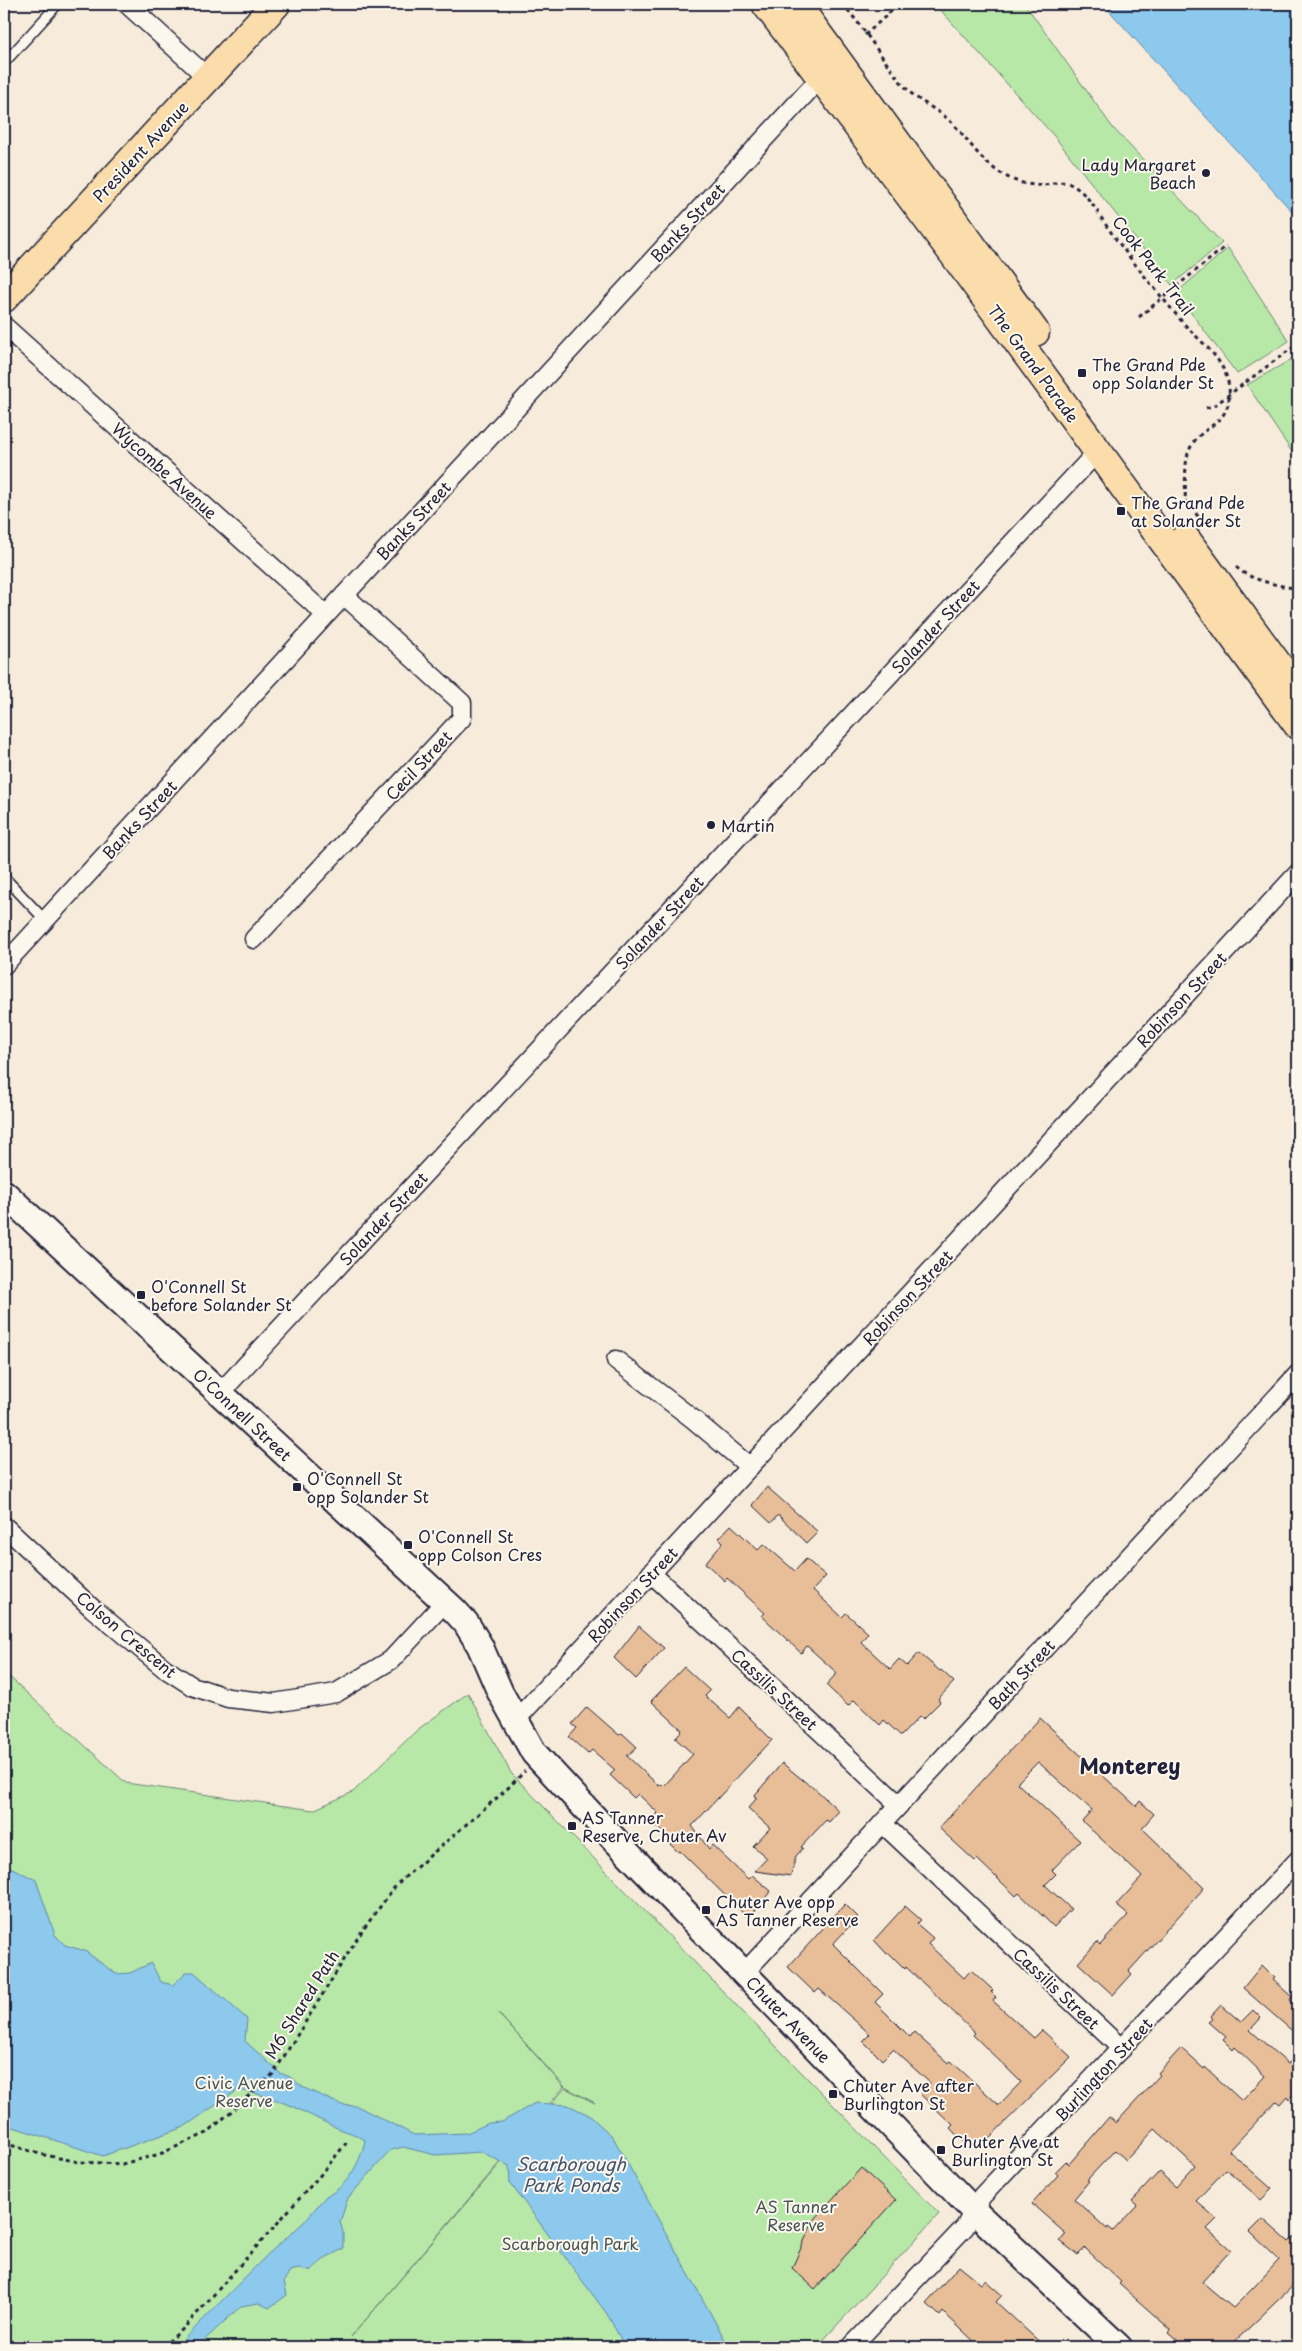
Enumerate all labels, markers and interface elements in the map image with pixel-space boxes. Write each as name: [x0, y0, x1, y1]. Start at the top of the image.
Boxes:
street label: President Avenue: [87, 95, 193, 207]
place label: Lady Margaret Beach: [1082, 152, 1196, 194]
marker: Lady Margaret Beach: [1200, 167, 1212, 179]
street label: Banks Street: [644, 177, 730, 267]
street label: Cook Park Trail: [1107, 210, 1201, 320]
street label: The Grand Parade: [983, 299, 1085, 427]
place label: The Grand Pde opp Solander St: [1092, 352, 1214, 394]
marker: The Grand Pde opp Solander St: [1076, 367, 1088, 379]
street label: Wycombe Avenue: [107, 416, 223, 524]
street label: Banks Street: [370, 475, 456, 565]
place label: The Grand Pde at Solander St: [1131, 490, 1245, 532]
marker: The Grand Pde at Solander St: [1115, 505, 1127, 517]
street label: Solander Street: [885, 574, 985, 678]
street label: Cecil Street: [379, 725, 457, 805]
street label: Banks Street: [96, 774, 182, 864]
place label: Martin: [721, 813, 775, 837]
marker: Martin: [705, 819, 717, 831]
street label: Solander Street: [609, 870, 709, 974]
street label: Robinson Street: [1130, 946, 1232, 1052]
street label: Solander Street: [333, 1166, 433, 1270]
street label: Robinson Street: [856, 1244, 958, 1350]
place label: O'Connell St before Solander St: [151, 1274, 292, 1316]
marker: O'Connell St before Solander St: [135, 1289, 147, 1301]
street label: O'Connell Street: [188, 1362, 298, 1466]
place label: O'Connell St opp Solander St: [307, 1466, 429, 1508]
marker: O'Connell St opp Solander St: [291, 1481, 303, 1493]
place label: O'Connell St opp Colson Cres: [418, 1524, 542, 1566]
marker: O'Connell St opp Colson Cres: [402, 1539, 414, 1551]
street label: Robinson Street: [581, 1541, 683, 1647]
street label: Colson Crescent: [72, 1585, 183, 1683]
street label: Bath Street: [982, 1633, 1060, 1714]
street label: Cassilis Street: [726, 1643, 824, 1736]
district label: Monterey: [1080, 1749, 1180, 1781]
place label: AS Tanner Reserve, Chuter Av: [582, 1805, 726, 1847]
marker: AS Tanner Reserve, Chuter Av: [566, 1820, 578, 1832]
place label: Chuter Ave opp AS Tanner Reserve: [716, 1889, 859, 1931]
marker: Chuter Ave opp AS Tanner Reserve: [700, 1904, 712, 1916]
street label: Cassilis Street: [1008, 1942, 1106, 2035]
street label: M6 Shared Path: [258, 1945, 344, 2063]
street label: Chuter Avenue: [741, 1970, 837, 2068]
street label: Burlington Street: [1049, 2011, 1158, 2126]
park label: Civic Avenue Reserve: [195, 2070, 294, 2112]
place label: Chuter Ave after Burlington St: [843, 2073, 974, 2115]
marker: Chuter Ave after Burlington St: [827, 2088, 839, 2100]
place label: Chuter Ave at Burlington St: [951, 2129, 1060, 2171]
marker: Chuter Ave at Burlington St: [935, 2144, 947, 2156]
water label: Scarborough Park Ponds: [516, 2150, 626, 2198]
park label: AS Tanner Reserve: [755, 2194, 837, 2236]
park label: Scarborough Park: [501, 2231, 639, 2255]

